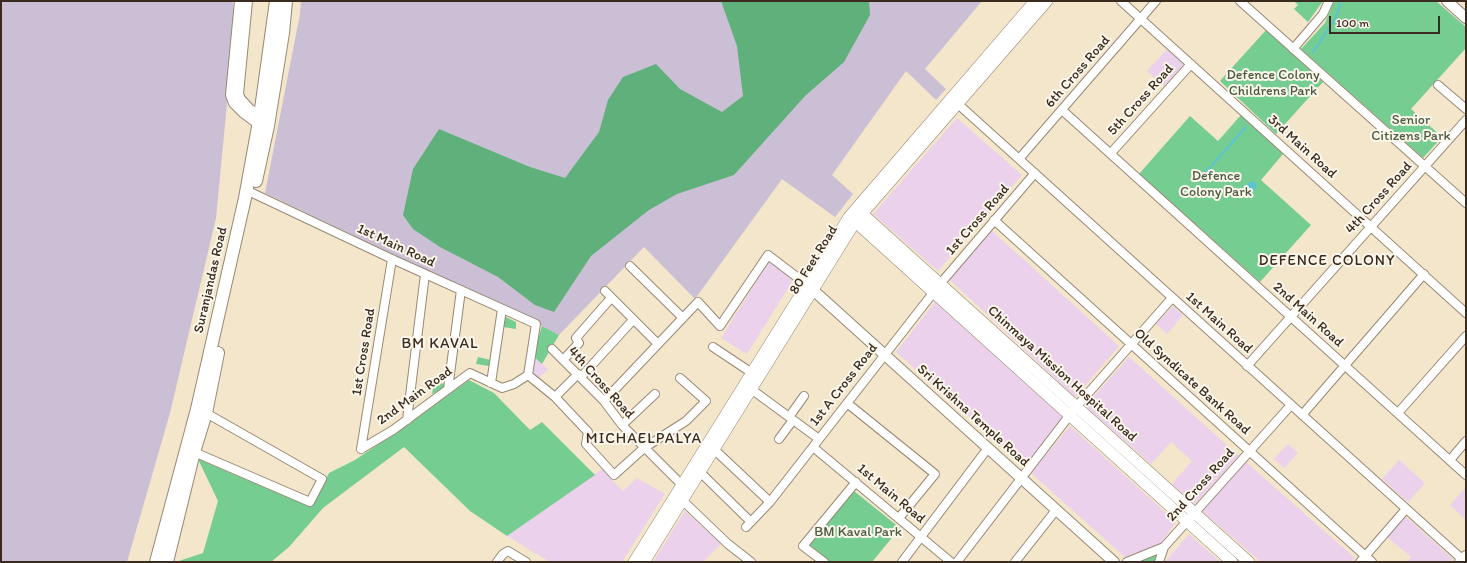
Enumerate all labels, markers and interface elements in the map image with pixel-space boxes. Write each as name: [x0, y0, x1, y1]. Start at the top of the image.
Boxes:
scale bar: [1331, 8, 1442, 34]
text: 100 m: [1336, 16, 1369, 30]
street label: 6th Cross Road: [1042, 32, 1114, 112]
street label: 5th Cross Road: [1105, 61, 1177, 139]
park label: Defence Colony Childrens Park: [1226, 67, 1320, 100]
street label: 3rd Main Road: [1264, 112, 1340, 182]
park label: Senior Citizens Park: [1371, 112, 1451, 144]
street label: 4th Cross Road: [1342, 158, 1416, 238]
park label: Defence Colony Park: [1180, 168, 1252, 200]
street label: 1st Cross Road: [943, 181, 1013, 259]
street label: 1st Main Road: [354, 221, 438, 271]
street label: 80 Feet Road: [786, 222, 842, 298]
street label: Suranjandas Road: [191, 225, 231, 335]
district label: DEFENCE COLONY: [1258, 252, 1396, 270]
street label: 2nd Main Road: [1269, 279, 1347, 351]
street label: 1st Main Road: [1182, 289, 1256, 357]
street label: Chinmaya Mission Hospital Road: [984, 302, 1140, 446]
street label: 1st Cross Road: [349, 307, 379, 397]
street label: Old Syndicate Bank Road: [1130, 325, 1254, 439]
district label: BM KAVAL: [401, 335, 479, 353]
street label: 1st A Cross Road: [806, 340, 882, 430]
street label: 4th Cross Road: [564, 343, 638, 423]
street label: Sri Krishna Temple Road: [913, 361, 1033, 471]
street label: 2nd Main Road: [374, 363, 456, 429]
district label: MICHAELPALYA: [585, 430, 703, 448]
street label: 2nd Cross Road: [1164, 445, 1238, 525]
street label: 1st Main Road: [853, 461, 929, 527]
park label: BM Kaval Park: [814, 524, 902, 540]

